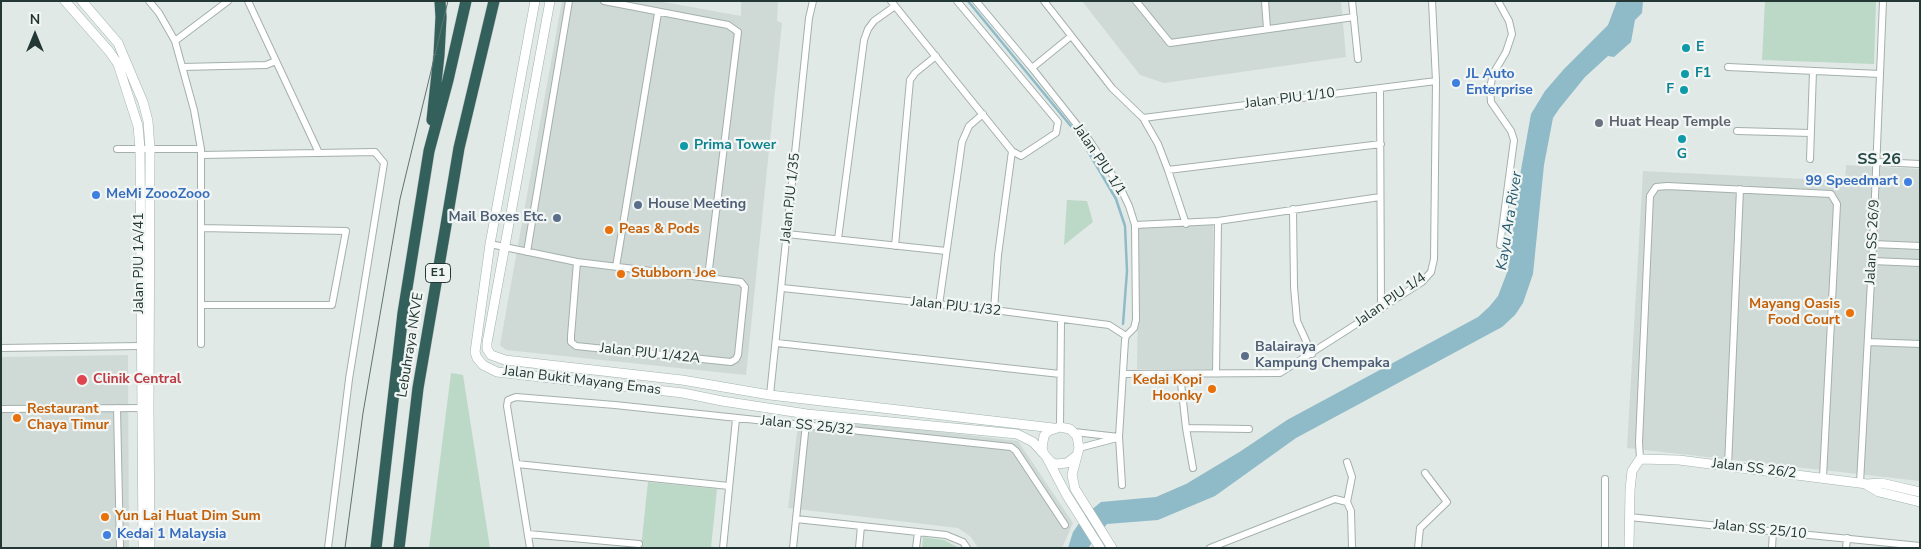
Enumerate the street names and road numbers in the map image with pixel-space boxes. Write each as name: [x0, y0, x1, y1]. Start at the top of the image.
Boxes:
street label: Jalan PJU 1/10: [1244, 85, 1336, 113]
street label: Jalan PJU 1/1: [1069, 121, 1129, 199]
street label: Jalan PJU 1/35: [778, 152, 804, 244]
street label: Jalan SS 26/9: [1862, 199, 1884, 285]
street label: Jalan PJU 1A/41: [132, 212, 148, 314]
road number: E1: [426, 264, 450, 282]
street label: Jalan PJU 1/4: [1353, 270, 1429, 330]
street label: Lebuhraya NKVE: [394, 291, 428, 399]
street label: Jalan PJU 1/32: [910, 294, 1002, 320]
street label: Jalan PJU 1/42A: [599, 340, 701, 368]
street label: Jalan Bukit Mayang Emas: [502, 363, 662, 399]
street label: Jalan SS 25/32: [760, 413, 854, 439]
street label: Jalan SS 26/2: [1711, 455, 1797, 483]
street label: Jalan SS 25/10: [1713, 517, 1807, 543]

